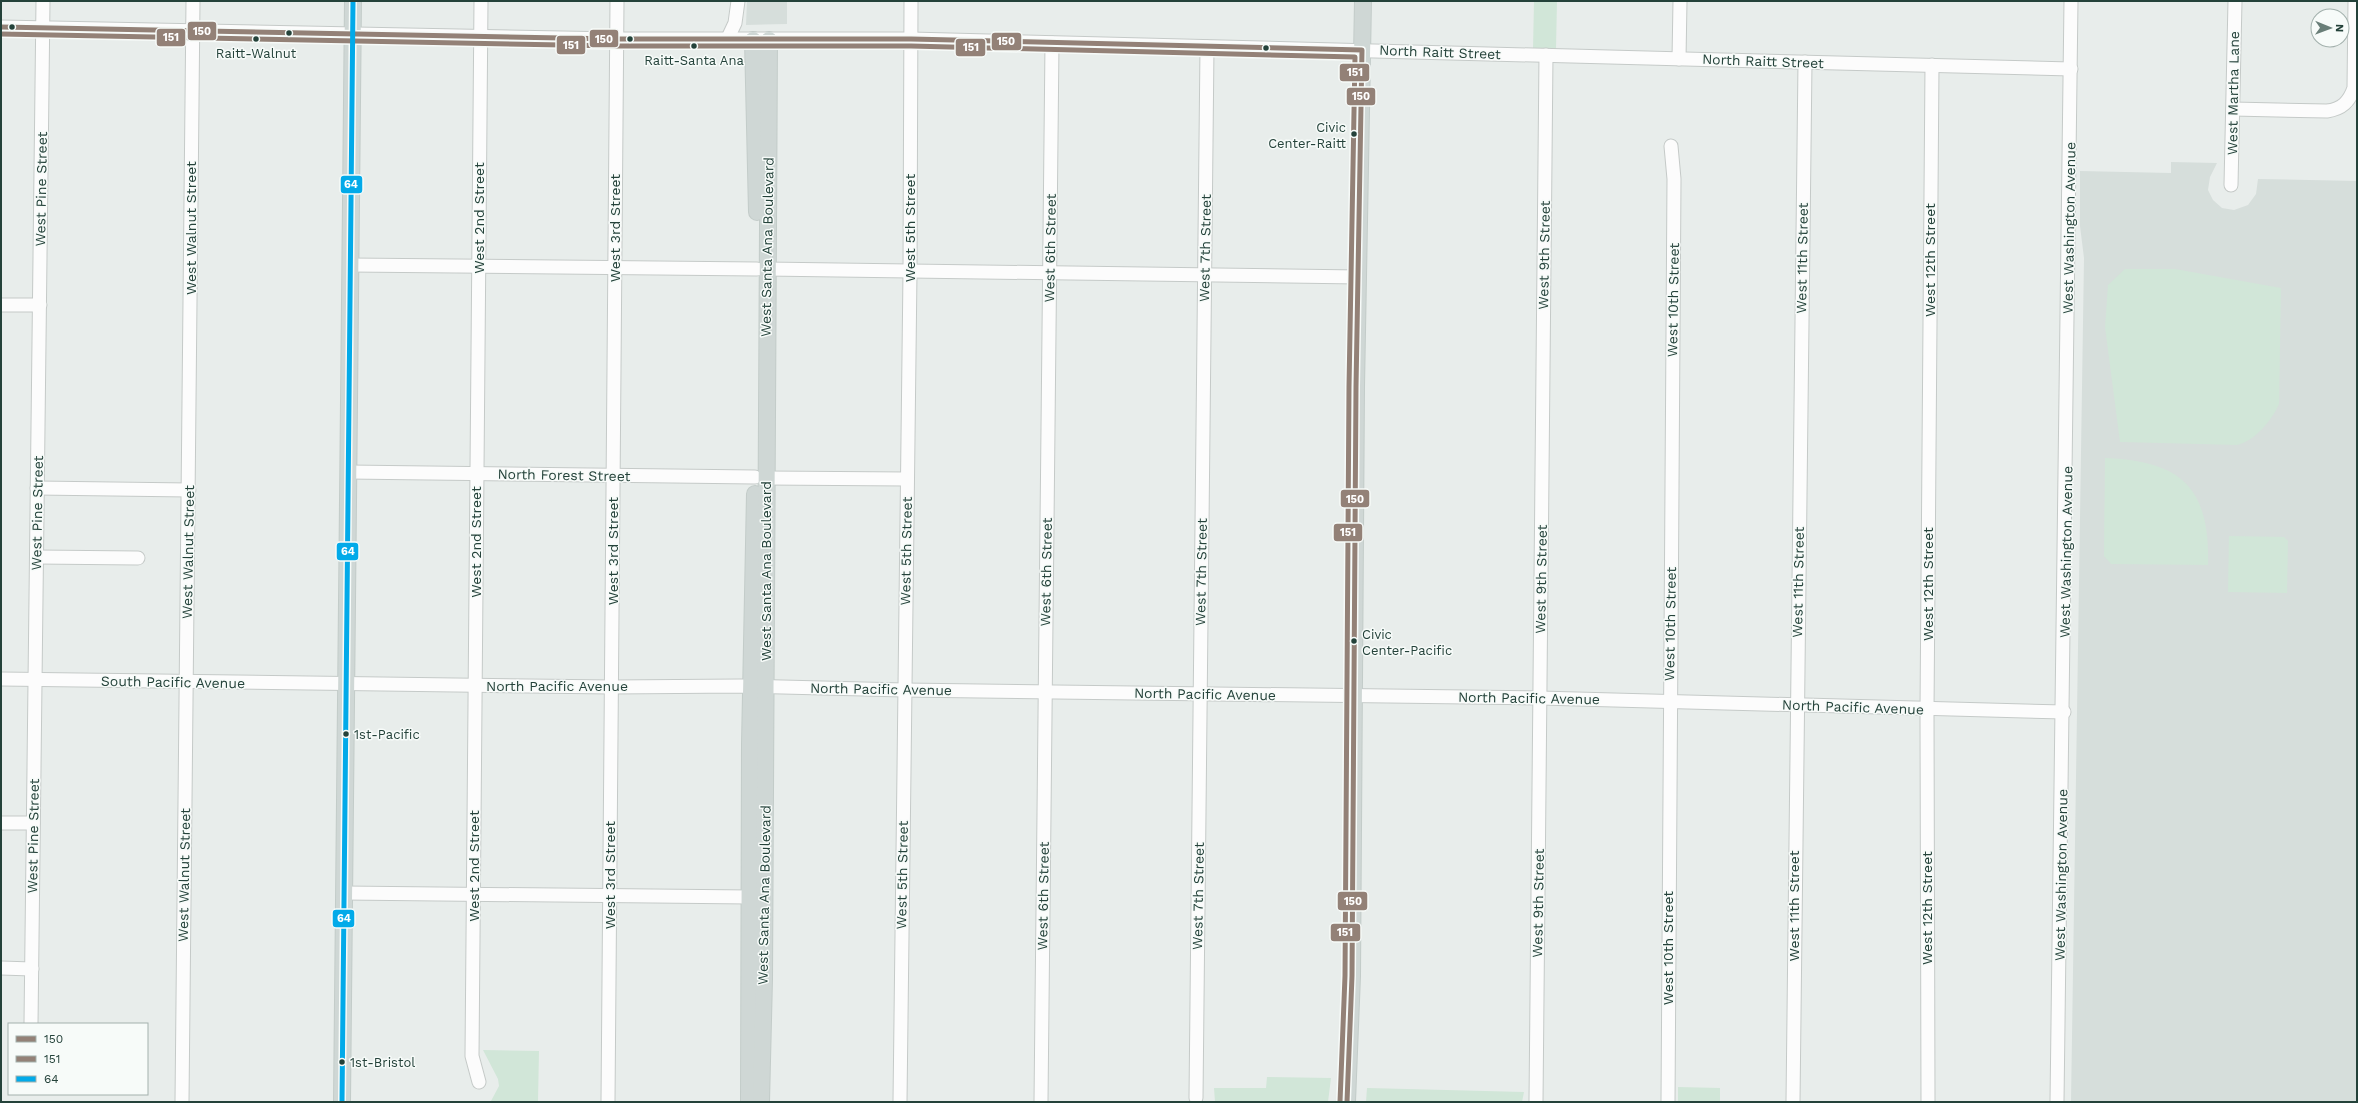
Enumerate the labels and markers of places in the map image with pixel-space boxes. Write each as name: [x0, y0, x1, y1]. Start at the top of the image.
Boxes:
unlabelled marker: [7, 22, 17, 32]
unlabelled marker: [284, 28, 294, 38]
marker: Raitt-Walnut: [251, 34, 261, 44]
unlabelled marker: [625, 34, 635, 44]
marker: Raitt-Santa Ana: [689, 41, 699, 51]
unlabelled marker: [1261, 43, 1271, 53]
place label: Raitt-Walnut: [216, 46, 297, 61]
place label: Raitt-Santa Ana: [644, 53, 744, 68]
place label: Civic Center-Raitt: [1268, 120, 1347, 151]
marker: Civic Center-Raitt: [1349, 129, 1359, 139]
place label: Civic Center-Pacific: [1362, 627, 1452, 658]
marker: Civic Center-Pacific: [1349, 636, 1359, 646]
place label: 1st-Pacific: [354, 727, 420, 742]
marker: 1st-Pacific: [341, 729, 351, 739]
place label: 1st-Bristol: [350, 1055, 415, 1070]
marker: 1st-Bristol: [337, 1057, 347, 1067]

